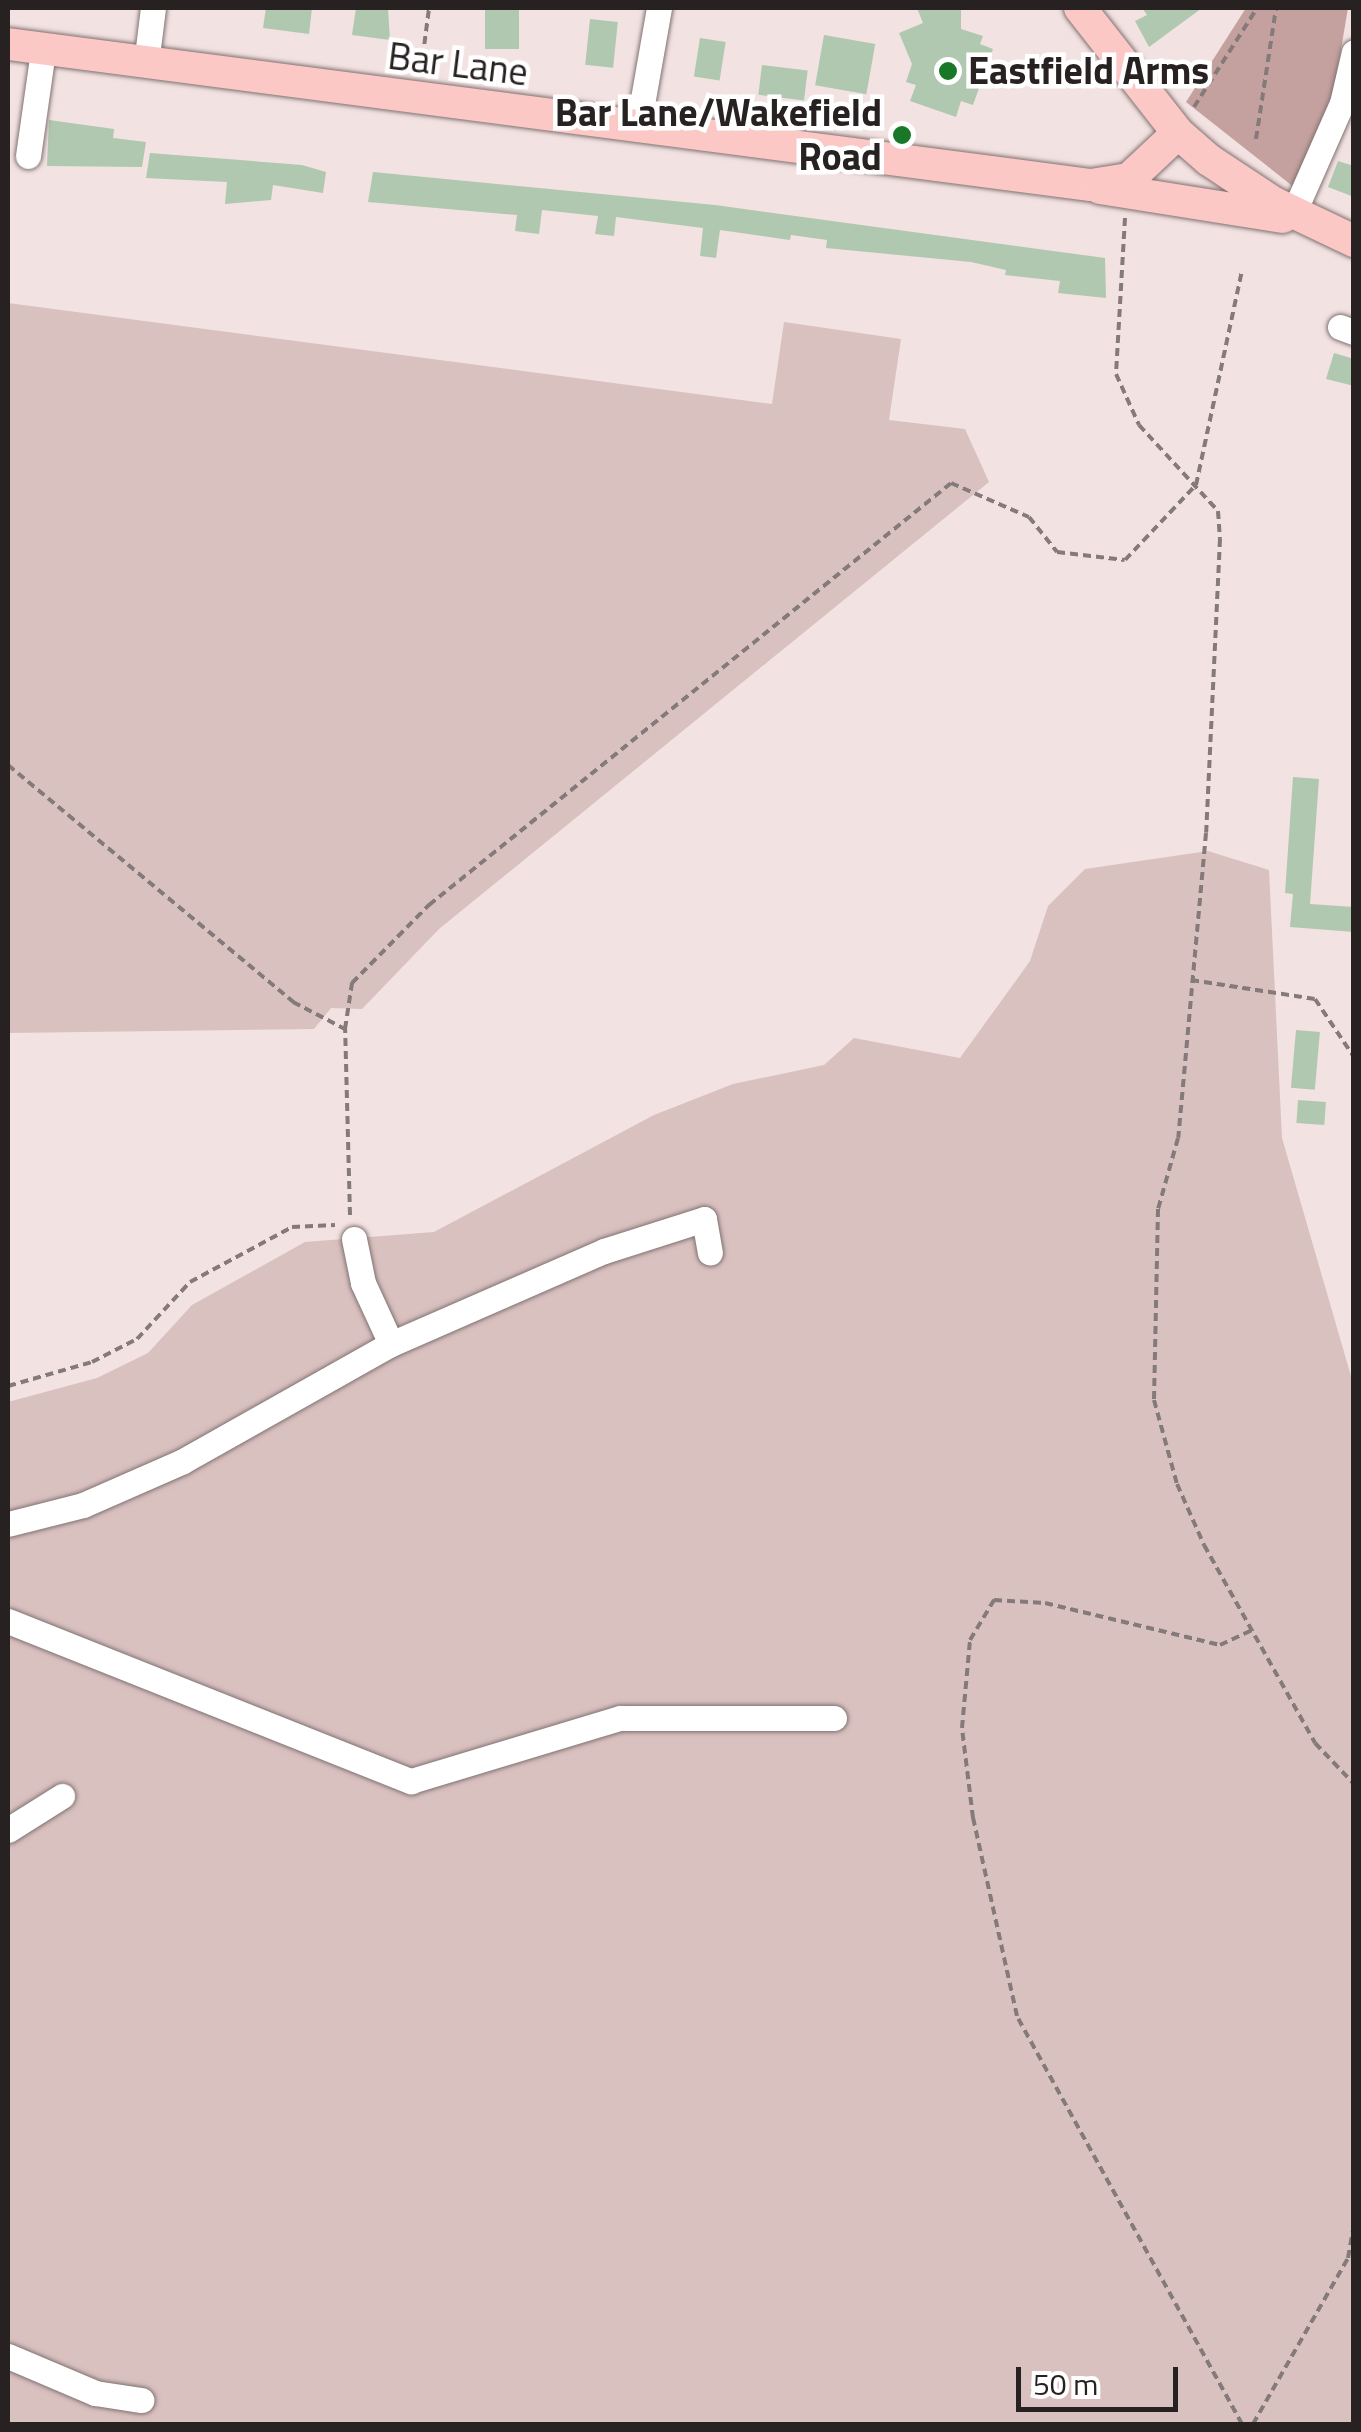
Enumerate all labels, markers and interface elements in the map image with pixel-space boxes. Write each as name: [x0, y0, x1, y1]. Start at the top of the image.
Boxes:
street label: Bar Lane: [385, 33, 531, 95]
place label: Eastfield Arms: [968, 48, 1209, 94]
marker: Eastfield Arms: [937, 60, 959, 82]
place label: Bar Lane/Wakefield Road: [555, 90, 882, 180]
marker: Bar Lane/Wakefield Road: [891, 124, 913, 146]
scale bar: [1021, 2347, 1184, 2409]
text: 50 m: [1033, 2361, 1098, 2407]

